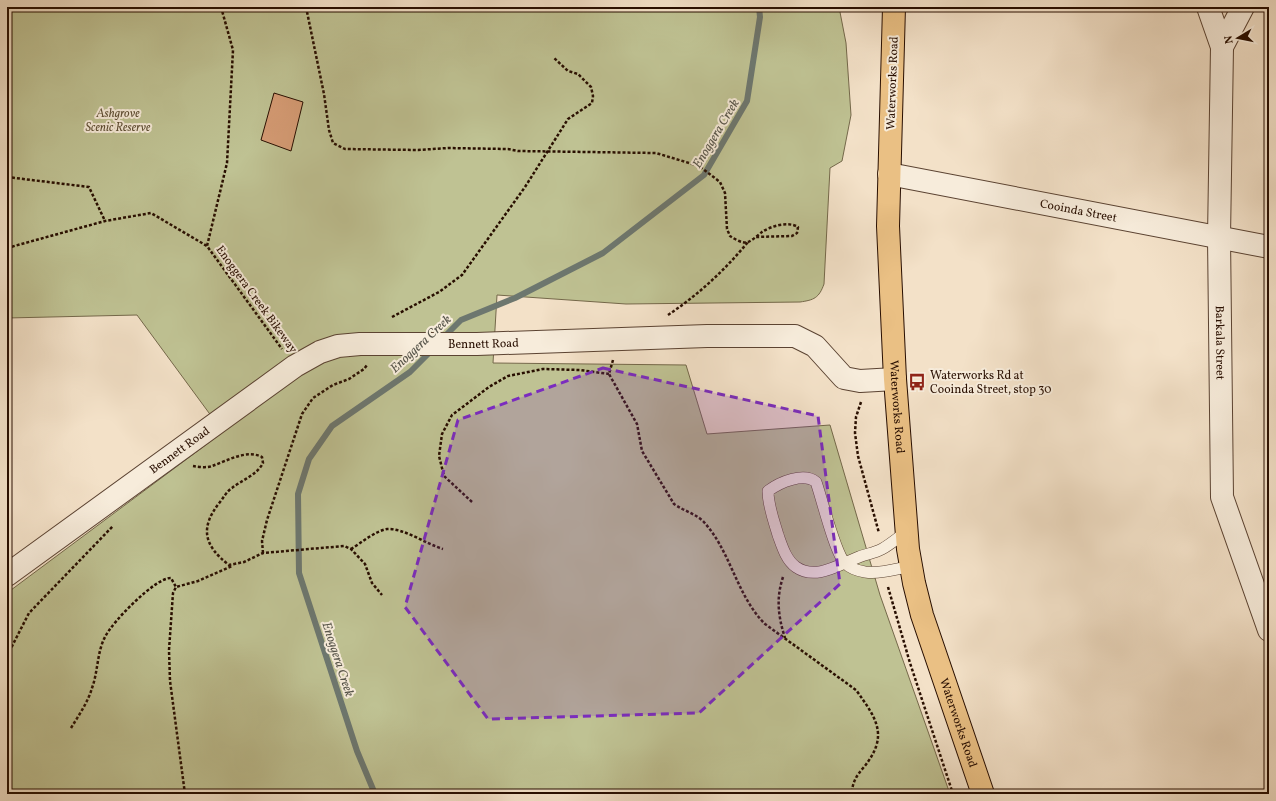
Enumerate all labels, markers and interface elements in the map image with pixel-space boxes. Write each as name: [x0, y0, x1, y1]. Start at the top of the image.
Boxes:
north arrow: [1218, 18, 1258, 58]
text: N: [1222, 34, 1238, 45]
street label: Waterworks Road: [883, 36, 903, 130]
water label: Enoggera Creek: [689, 96, 744, 172]
park label: Ashgrove Scenic Reserve: [86, 106, 151, 136]
street label: Cooinda Street: [1038, 196, 1118, 227]
street label: Enoggera Creek Bikeway: [212, 242, 301, 357]
street label: Barkala Street: [1211, 305, 1228, 380]
water label: Enoggera Creek: [387, 311, 456, 378]
street label: Bennett Road: [448, 336, 519, 353]
street label: Waterworks Road: [885, 360, 908, 454]
place label: Waterworks Rd at Cooinda Street, stop 30: [930, 368, 1052, 398]
bus stop icon: Waterworks Rd at Cooinda Street, stop 30: [907, 372, 927, 392]
street label: Bennett Road: [147, 423, 214, 478]
water label: Enoggera Creek: [317, 620, 358, 699]
street label: Waterworks Road: [935, 676, 980, 770]

